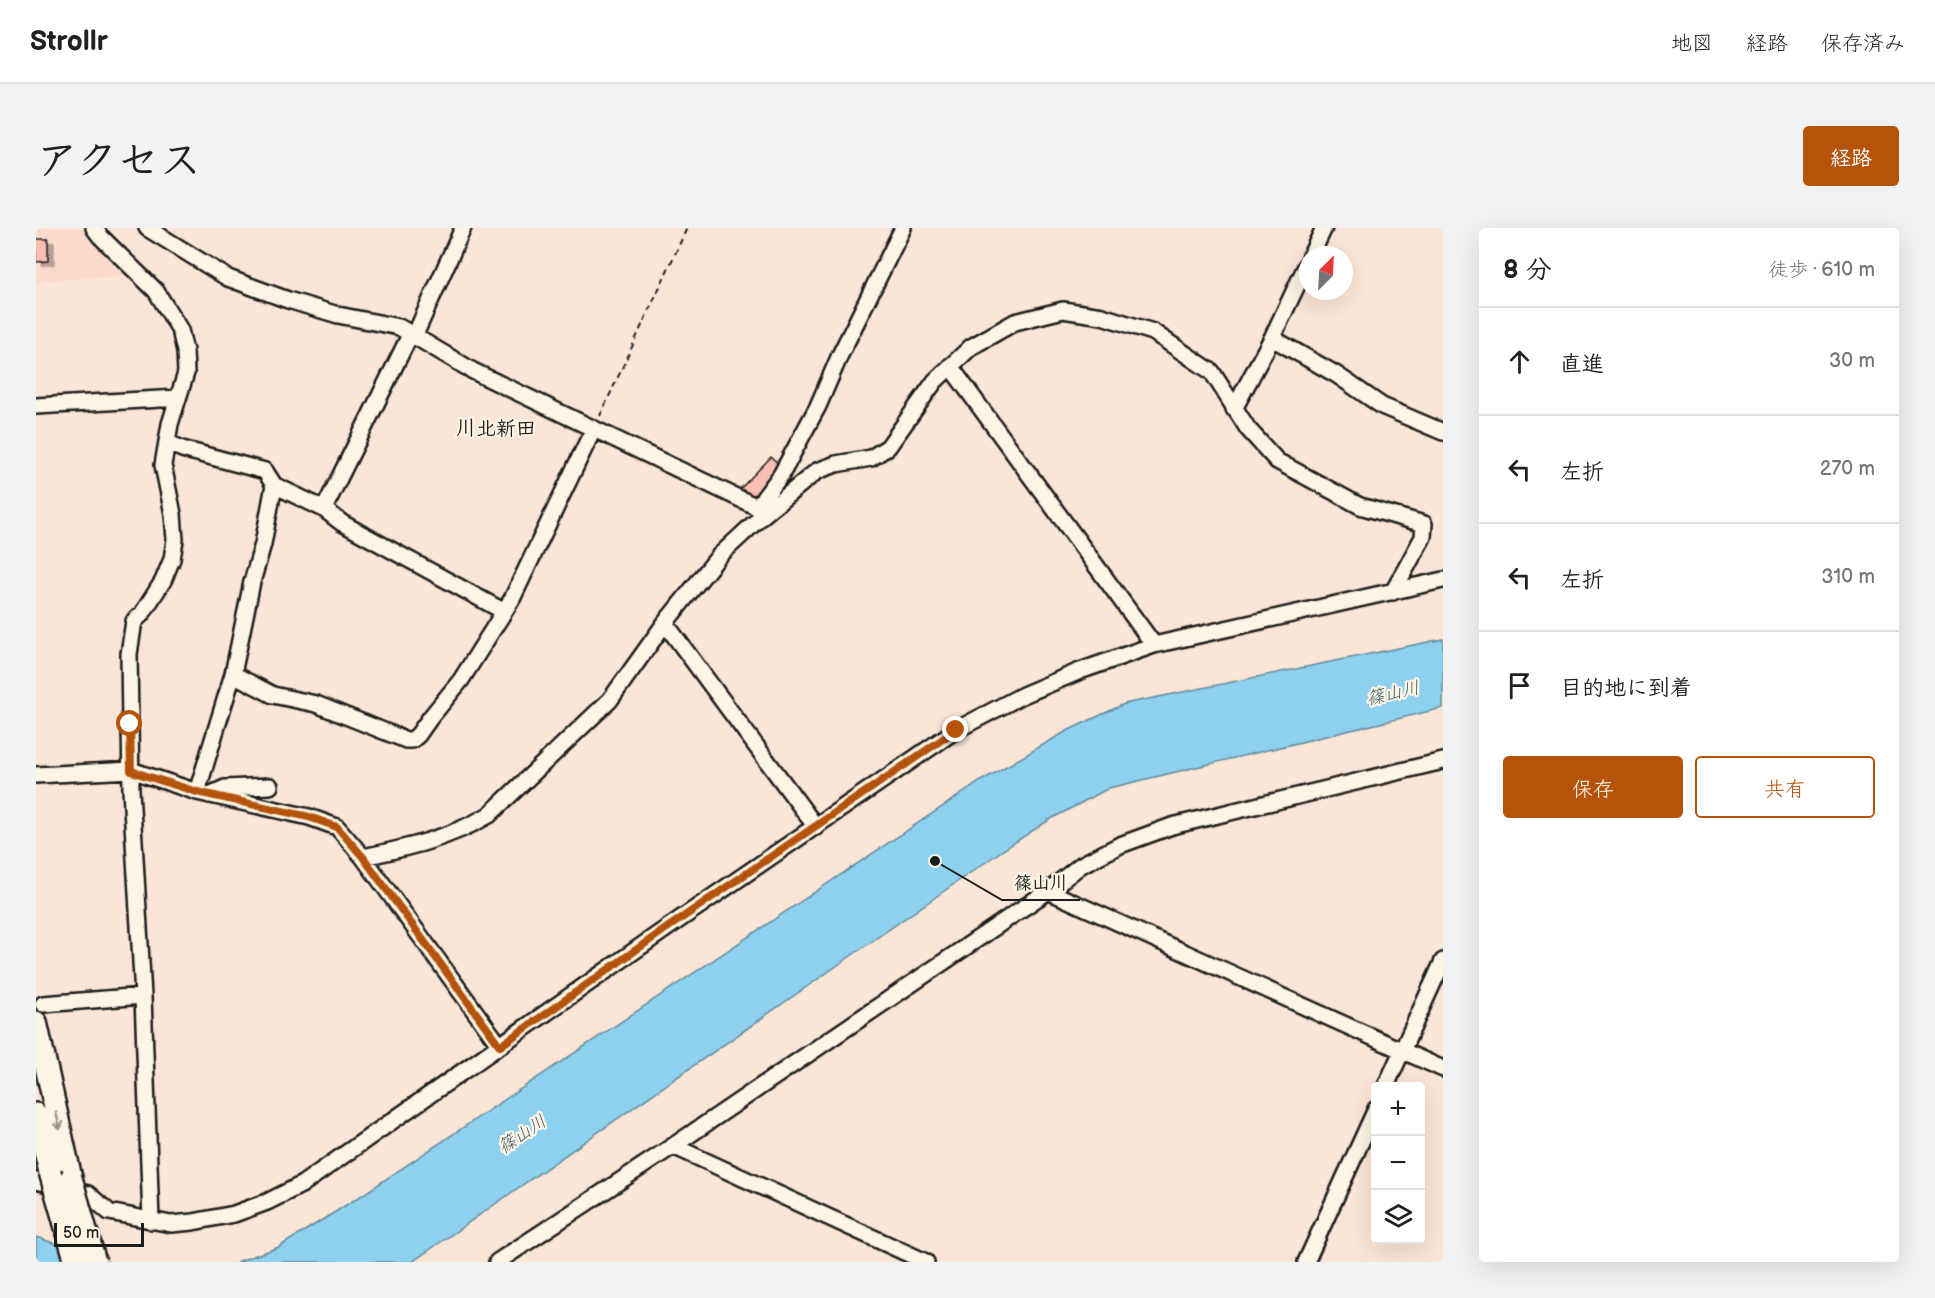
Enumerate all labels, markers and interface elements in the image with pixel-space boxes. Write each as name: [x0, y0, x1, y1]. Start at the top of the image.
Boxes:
text: Strollr: [30, 25, 108, 58]
text: 地図: [1671, 31, 1713, 56]
text: 経路: [1746, 31, 1788, 56]
text: 保存済み: [1821, 31, 1905, 56]
button: 経路: [1803, 126, 1899, 186]
text: アクセス: [36, 136, 201, 187]
north arrow: [1299, 246, 1353, 300]
text: 8 分: [1503, 255, 1552, 286]
text: 徒歩 · 610 m: [1768, 258, 1875, 282]
icon: ahead: [1503, 345, 1536, 378]
text: 30 m: [1829, 349, 1875, 373]
text: 直進: [1560, 351, 1604, 378]
district label: 川北新田: [456, 417, 536, 441]
icon: left: [1503, 453, 1536, 486]
text: 270 m: [1820, 457, 1875, 481]
text: 左折: [1560, 459, 1604, 486]
icon: left: [1503, 561, 1536, 594]
text: 310 m: [1821, 565, 1875, 589]
text: 左折: [1560, 567, 1604, 594]
icon: arrive: [1503, 669, 1536, 702]
text: 目的地に到着: [1560, 675, 1692, 702]
water label: 篠山川: [1364, 677, 1422, 710]
route start: [116, 710, 142, 736]
route end: [942, 716, 968, 742]
button: 保存: [1503, 756, 1683, 818]
button: 共有: [1695, 756, 1875, 818]
callout: 篠山川: [1002, 864, 1080, 900]
text: 篠山川: [1014, 873, 1068, 894]
map controls: [1371, 1082, 1425, 1244]
button: +: [1371, 1082, 1425, 1136]
one-way arrow: [53, 1110, 64, 1130]
water label: 篠山川: [494, 1111, 551, 1158]
button: −: [1371, 1136, 1425, 1190]
button: layers: [1371, 1190, 1425, 1244]
scale bar: [54, 1220, 144, 1248]
text: 50 m: [63, 1224, 99, 1243]

